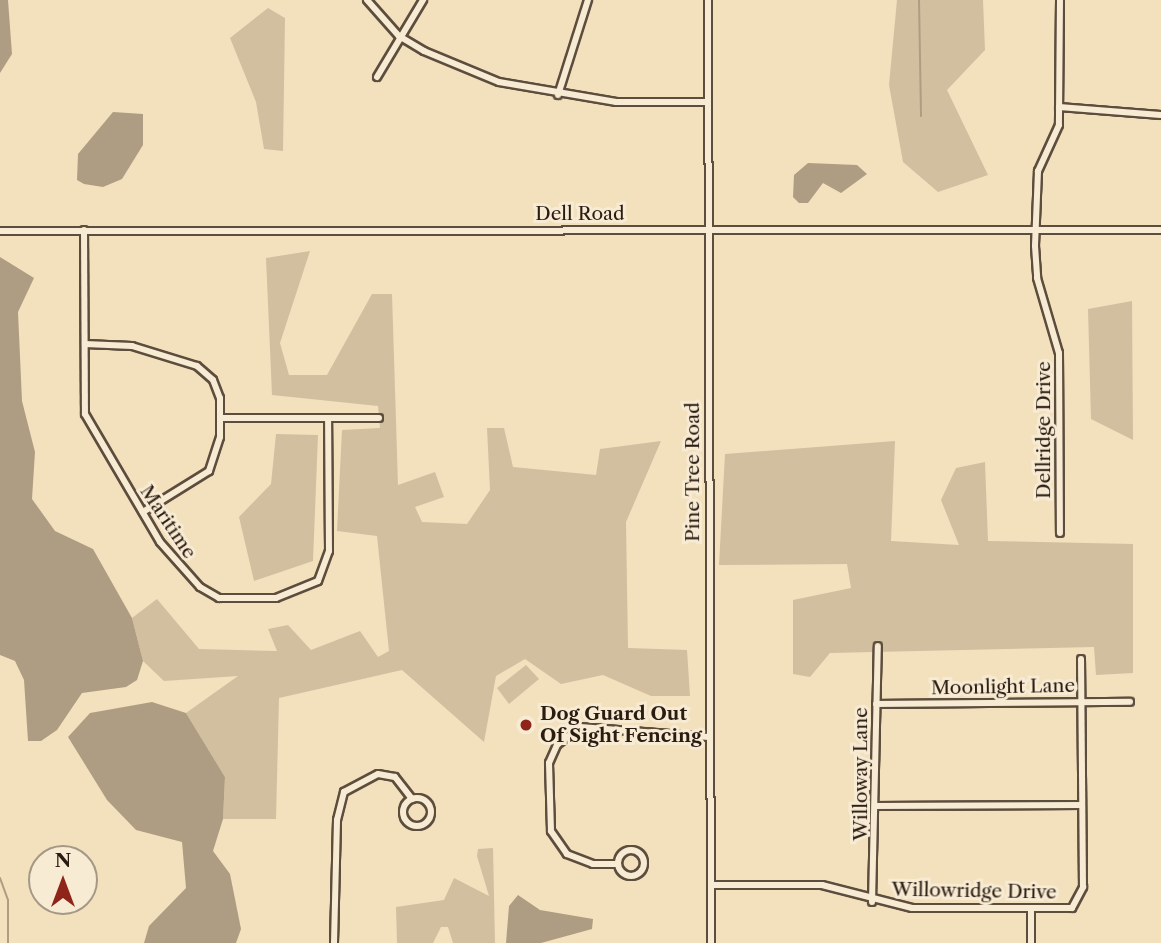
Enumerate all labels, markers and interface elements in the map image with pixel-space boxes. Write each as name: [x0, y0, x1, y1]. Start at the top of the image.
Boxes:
street label: Dell Road: [535, 203, 625, 225]
street label: Dellridge Drive: [1033, 361, 1055, 499]
street label: Pine Tree Road: [682, 402, 704, 542]
street label: Maritime: [135, 481, 201, 563]
street label: Moonlight Lane: [931, 674, 1075, 700]
place label: Dog Guard Out Of Sight Fencing: [540, 703, 702, 747]
street label: Willoway Lane: [850, 707, 872, 841]
marker: Dog Guard Out Of Sight Fencing: [518, 717, 534, 733]
north arrow: [28, 845, 98, 915]
text: N: [55, 849, 71, 872]
street label: Willowridge Drive: [891, 878, 1057, 904]

